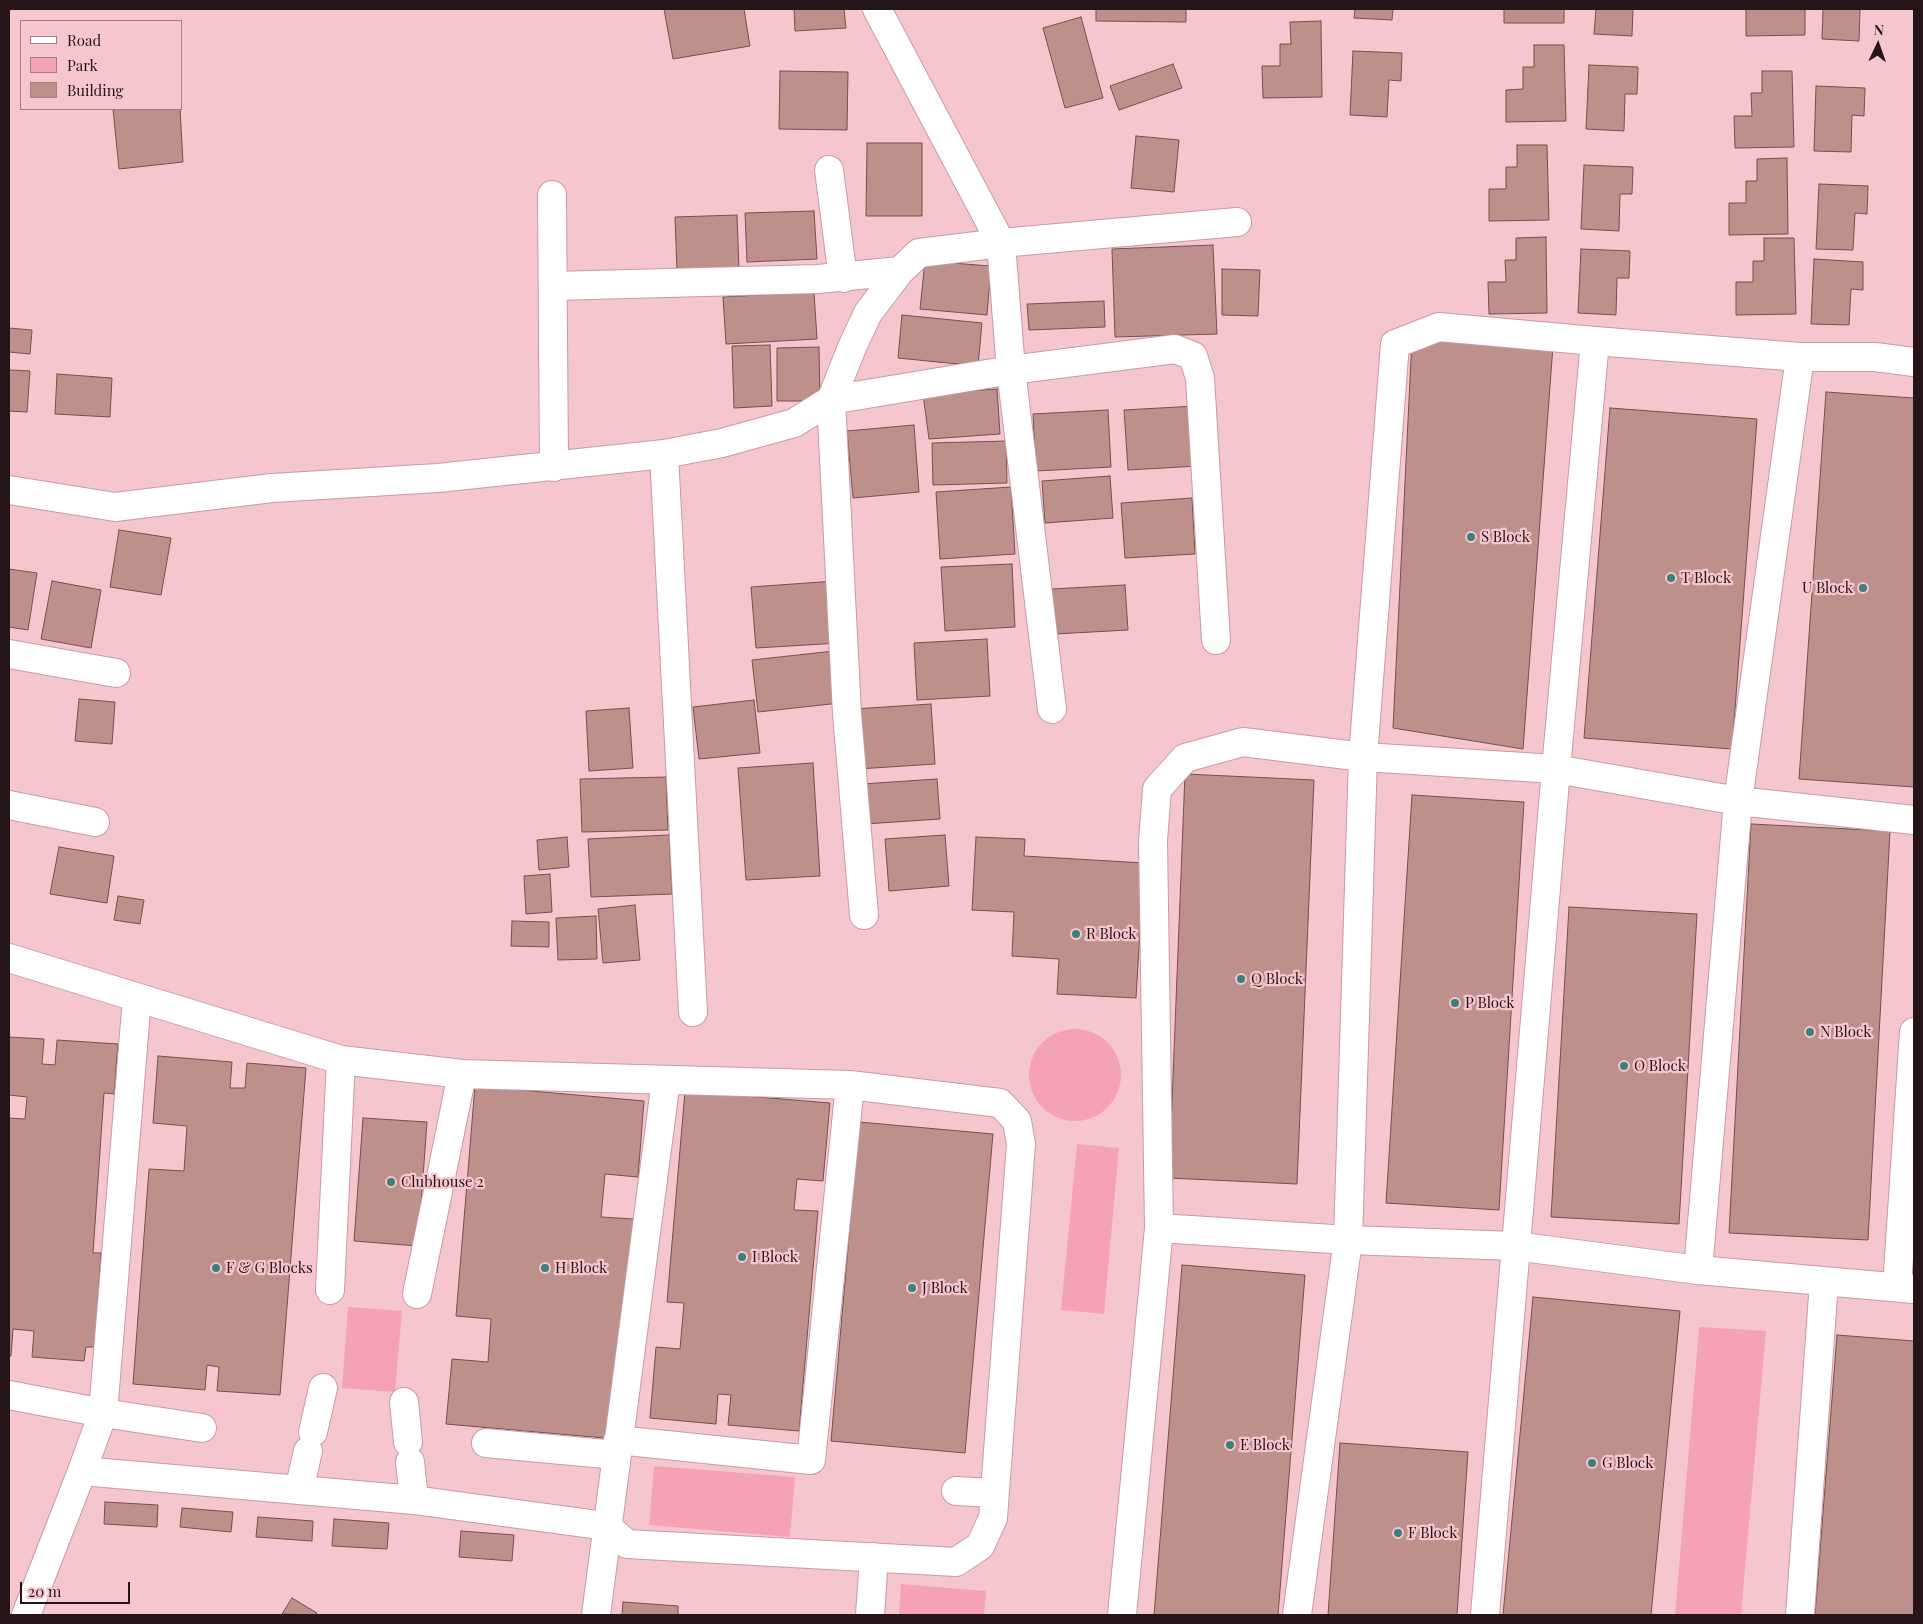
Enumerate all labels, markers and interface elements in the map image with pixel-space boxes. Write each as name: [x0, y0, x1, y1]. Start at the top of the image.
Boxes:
legend: [20, 20, 182, 110]
north arrow: [1853, 20, 1903, 70]
text: N: [1873, 20, 1884, 39]
text: Road: [67, 30, 101, 50]
text: Park: [67, 55, 98, 75]
text: Building: [67, 80, 123, 100]
place label: S Block: [1481, 528, 1530, 546]
marker: S Block: [1465, 531, 1477, 543]
place label: T Block: [1681, 569, 1731, 587]
marker: T Block: [1665, 572, 1677, 584]
place label: U Block: [1802, 579, 1853, 597]
marker: U Block: [1857, 582, 1869, 594]
place label: R Block: [1086, 925, 1137, 943]
marker: R Block: [1070, 928, 1082, 940]
place label: Q Block: [1251, 970, 1303, 988]
marker: Q Block: [1235, 973, 1247, 985]
place label: P Block: [1465, 994, 1515, 1012]
marker: P Block: [1449, 997, 1461, 1009]
place label: N Block: [1820, 1023, 1871, 1041]
marker: N Block: [1804, 1026, 1816, 1038]
place label: O Block: [1634, 1057, 1686, 1075]
marker: O Block: [1618, 1060, 1630, 1072]
place label: Clubhouse 2: [401, 1173, 484, 1191]
marker: Clubhouse 2: [385, 1176, 397, 1188]
place label: I Block: [752, 1248, 798, 1266]
marker: I Block: [736, 1251, 748, 1263]
place label: F & G Blocks: [226, 1259, 313, 1277]
place label: H Block: [555, 1259, 607, 1277]
marker: F & G Blocks: [210, 1262, 222, 1274]
marker: H Block: [539, 1262, 551, 1274]
place label: J Block: [922, 1279, 968, 1297]
marker: J Block: [906, 1282, 918, 1294]
place label: E Block: [1240, 1436, 1290, 1454]
marker: E Block: [1224, 1439, 1236, 1451]
place label: G Block: [1602, 1454, 1653, 1472]
marker: G Block: [1586, 1457, 1598, 1469]
place label: F Block: [1408, 1524, 1457, 1542]
marker: F Block: [1392, 1527, 1404, 1539]
scale bar: [22, 1572, 132, 1604]
text: 20 m: [28, 1581, 61, 1601]

